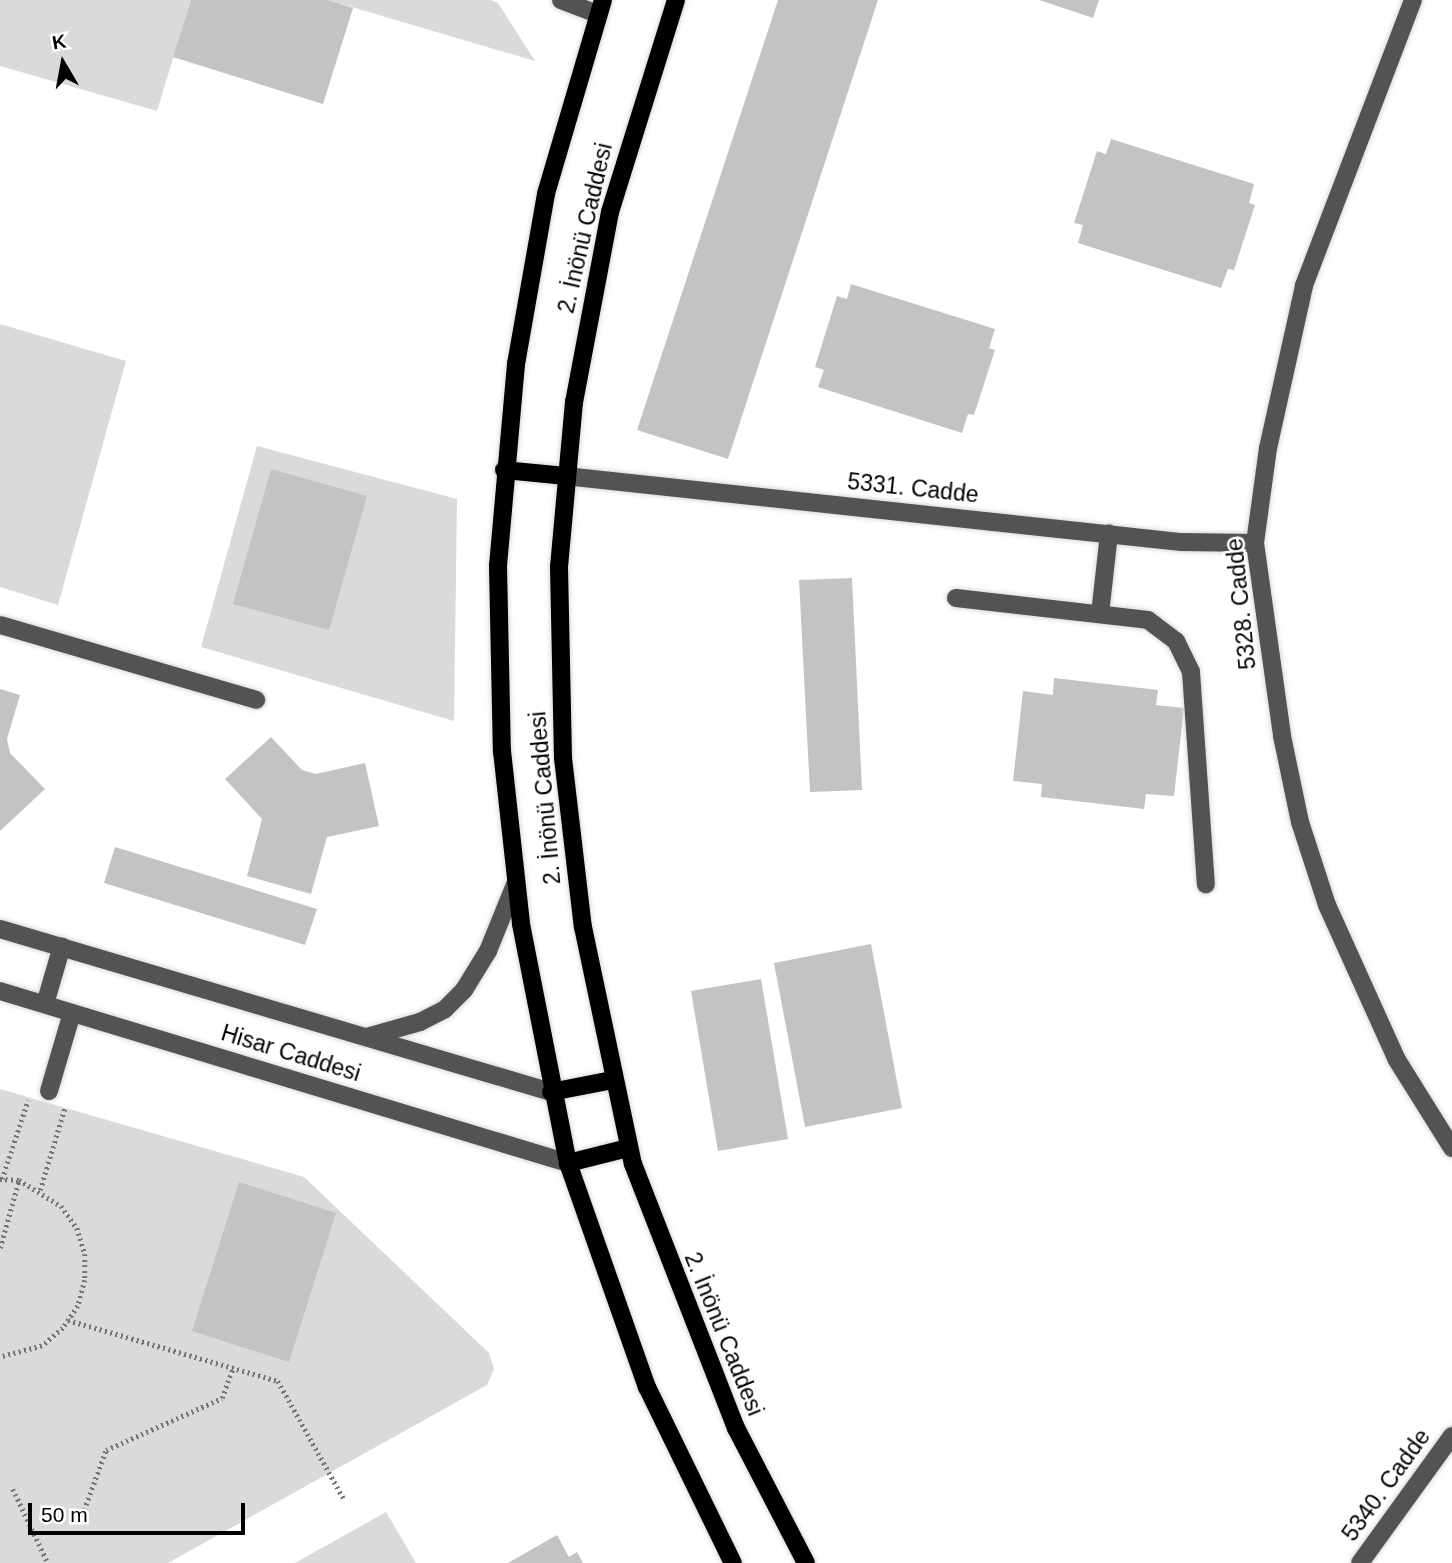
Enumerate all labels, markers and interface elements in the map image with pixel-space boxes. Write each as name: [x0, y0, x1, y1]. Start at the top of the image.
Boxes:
north arrow: [28, 28, 98, 98]
text: K: [51, 30, 68, 53]
street label: 2. İnönü Caddesi: [552, 140, 618, 316]
street label: 5331. Cadde: [846, 467, 980, 509]
street label: 5328. Cadde: [1220, 537, 1262, 671]
street label: 2. İnönü Caddesi: [524, 710, 566, 886]
street label: Hisar Caddesi: [218, 1019, 364, 1087]
street label: 2. İnönü Caddesi: [679, 1248, 769, 1420]
street label: 5340. Cadde: [1336, 1424, 1436, 1546]
scale bar: [32, 1490, 248, 1534]
text: 50 m: [41, 1503, 88, 1526]

